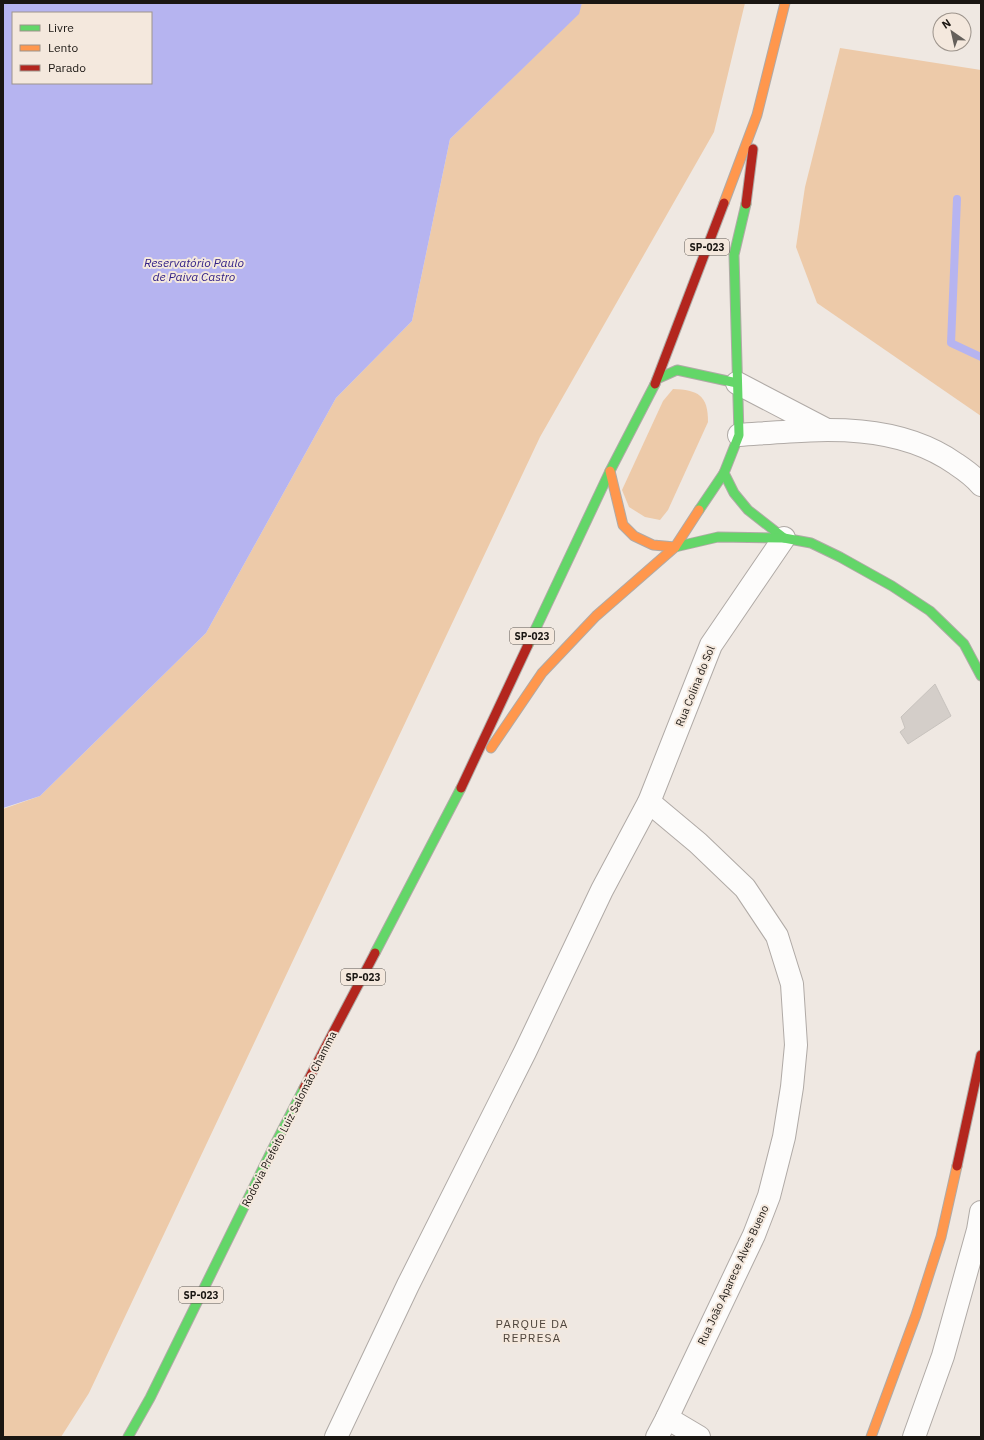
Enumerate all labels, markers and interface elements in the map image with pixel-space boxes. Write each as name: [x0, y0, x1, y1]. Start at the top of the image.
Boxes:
legend: [12, 12, 152, 84]
north arrow: [932, 12, 972, 52]
text: N: [939, 16, 954, 32]
text: Livre: [48, 20, 74, 35]
text: Lento: [48, 40, 78, 55]
text: Parado: [48, 60, 86, 75]
road number: SP-023: [685, 239, 729, 255]
water label: Reservatório Paulo de Paiva Castro: [144, 255, 244, 284]
road number: SP-023: [510, 628, 554, 644]
street label: Rua Colina do Sol: [672, 644, 718, 728]
road number: SP-023: [341, 969, 385, 985]
street label: Rodovia Prefeito Luiz Salomão Chamma: [238, 1029, 340, 1209]
street label: Rua João Aparece Alves Bueno: [694, 1203, 772, 1347]
road number: SP-023: [179, 1287, 223, 1303]
district label: PARQUE DA REPRESA: [495, 1316, 569, 1345]

